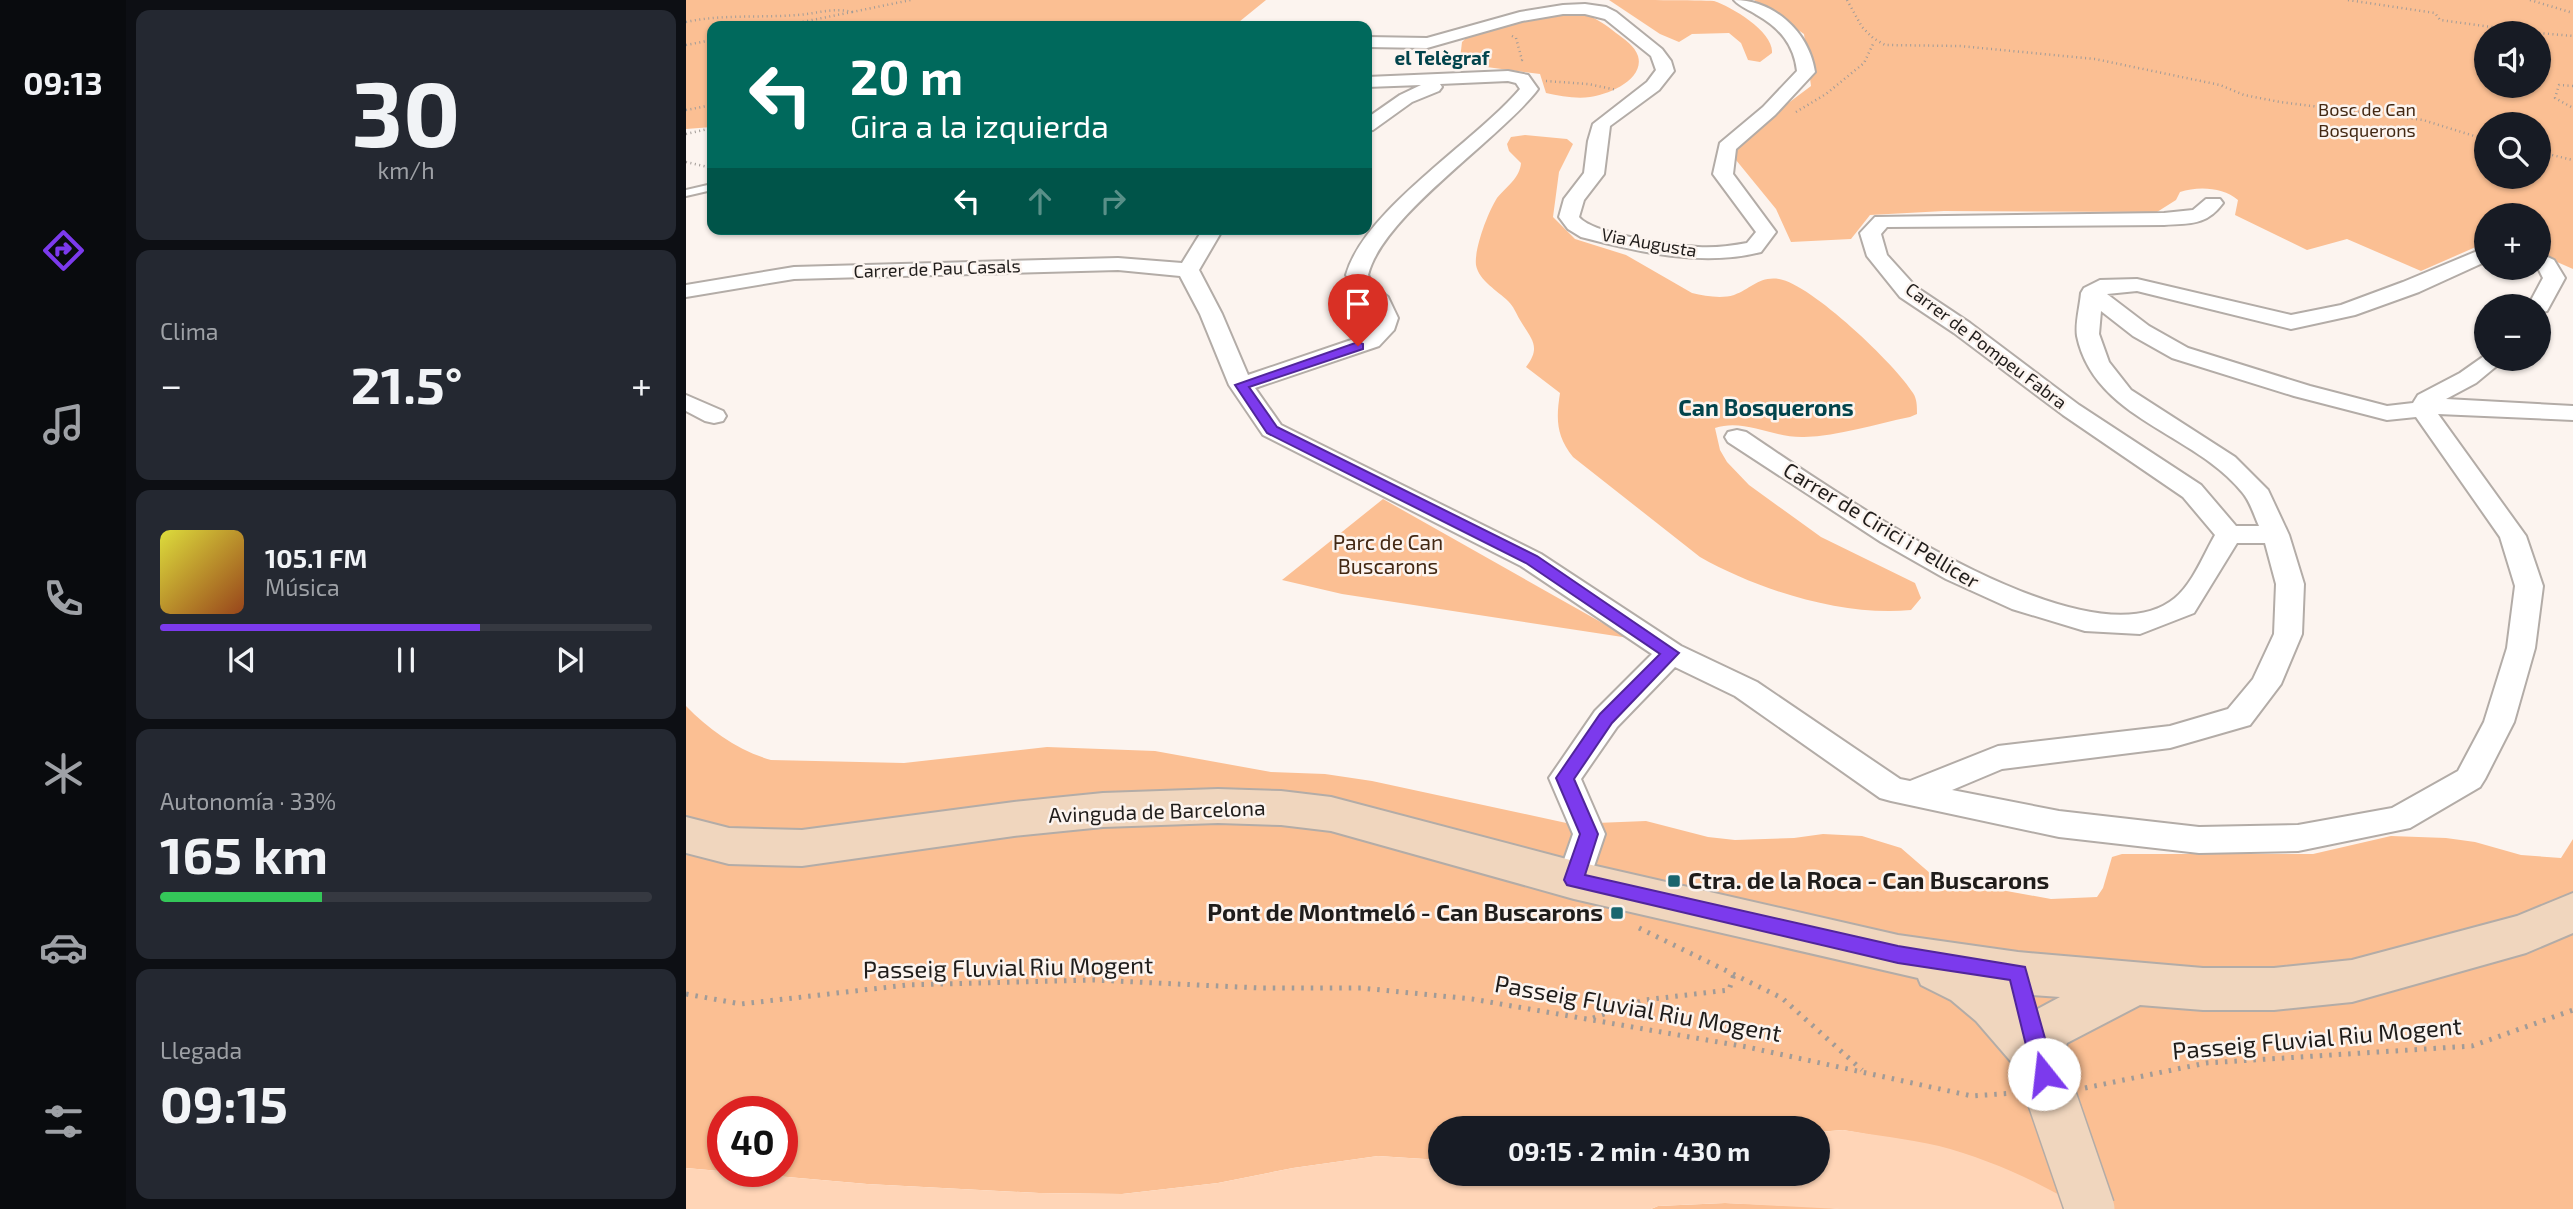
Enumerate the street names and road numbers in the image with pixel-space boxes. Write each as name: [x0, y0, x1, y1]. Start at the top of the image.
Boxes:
street label: Via Augusta: [1600, 223, 1699, 261]
street label: Carrer de Pau Casals: [853, 254, 1021, 282]
street label: Carrer de Pompeu Fabra: [1902, 277, 2072, 413]
street label: Carrer de Cirici i Pellicer: [1779, 456, 1985, 593]
street label: Avinguda de Barcelona: [1048, 794, 1266, 827]
street label: Passeig Fluvial Riu Mogent: [863, 949, 1153, 984]
street label: Passeig Fluvial Riu Mogent: [1493, 968, 1784, 1047]
street label: Passeig Fluvial Riu Mogent: [2171, 1010, 2463, 1065]

